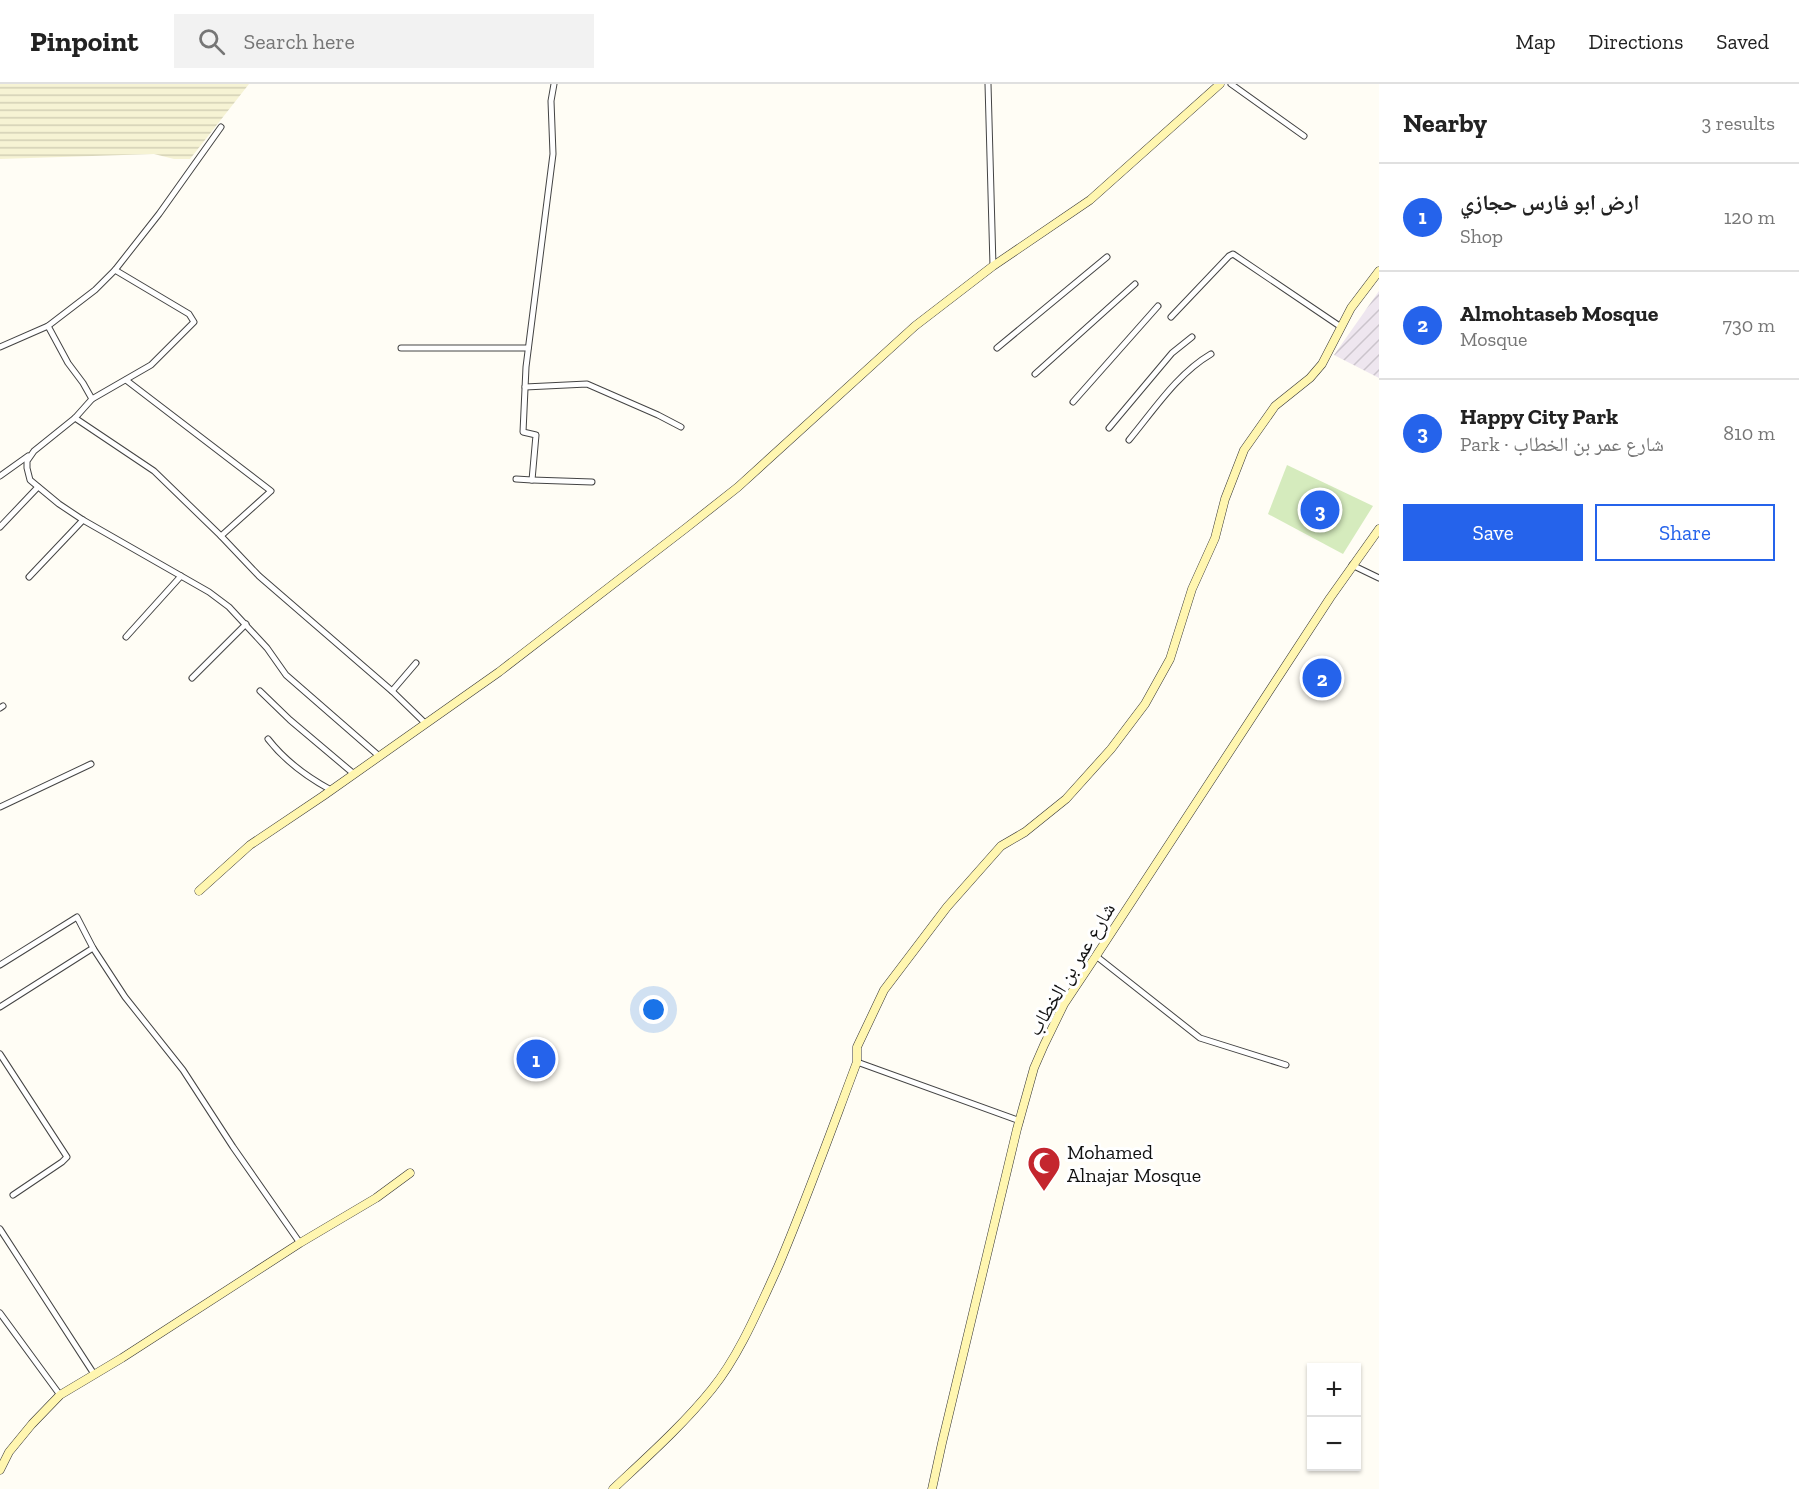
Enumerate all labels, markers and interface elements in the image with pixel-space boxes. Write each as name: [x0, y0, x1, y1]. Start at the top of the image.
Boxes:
search box: [174, 14, 594, 68]
text: Pinpoint: [30, 25, 138, 58]
icon: search: [195, 25, 228, 58]
text: Search here: [243, 28, 355, 55]
text: Map: [1516, 29, 1556, 54]
text: Directions: [1589, 29, 1683, 54]
text: Saved: [1716, 29, 1769, 54]
text: Nearby: [1403, 107, 1487, 139]
text: 3 results: [1701, 111, 1775, 135]
text: ارض ابو فارس حجازي: [1460, 189, 1640, 216]
text: 1: [1418, 205, 1427, 229]
text: 120 m: [1724, 205, 1775, 229]
text: Shop: [1460, 224, 1503, 248]
text: Almohtaseb Mosque: [1460, 300, 1658, 327]
text: 2: [1417, 313, 1428, 337]
text: 730 m: [1722, 313, 1775, 337]
text: Mosque: [1460, 327, 1528, 351]
text: Happy City Park: [1460, 403, 1618, 430]
text: 3: [1417, 421, 1428, 445]
text: 810 m: [1723, 421, 1775, 445]
text: Park · شارع عمر بن الخطاب: [1460, 432, 1664, 456]
pin: 3: [1300, 488, 1340, 532]
button: Save: [1403, 504, 1583, 561]
button: Share: [1595, 504, 1775, 561]
pin: 2: [1302, 656, 1342, 700]
street label: شارع عمر بن الخطاب: [1022, 898, 1121, 1040]
your location: [639, 995, 668, 1024]
pin: 1: [516, 1036, 556, 1082]
place label: Mohamed Alnajar Mosque: [1067, 1140, 1201, 1187]
mosque icon: Mohamed Alnajar Mosque: [1026, 1145, 1062, 1192]
map controls: [1307, 1363, 1361, 1471]
button: +: [1307, 1363, 1361, 1417]
button: −: [1307, 1417, 1361, 1471]

